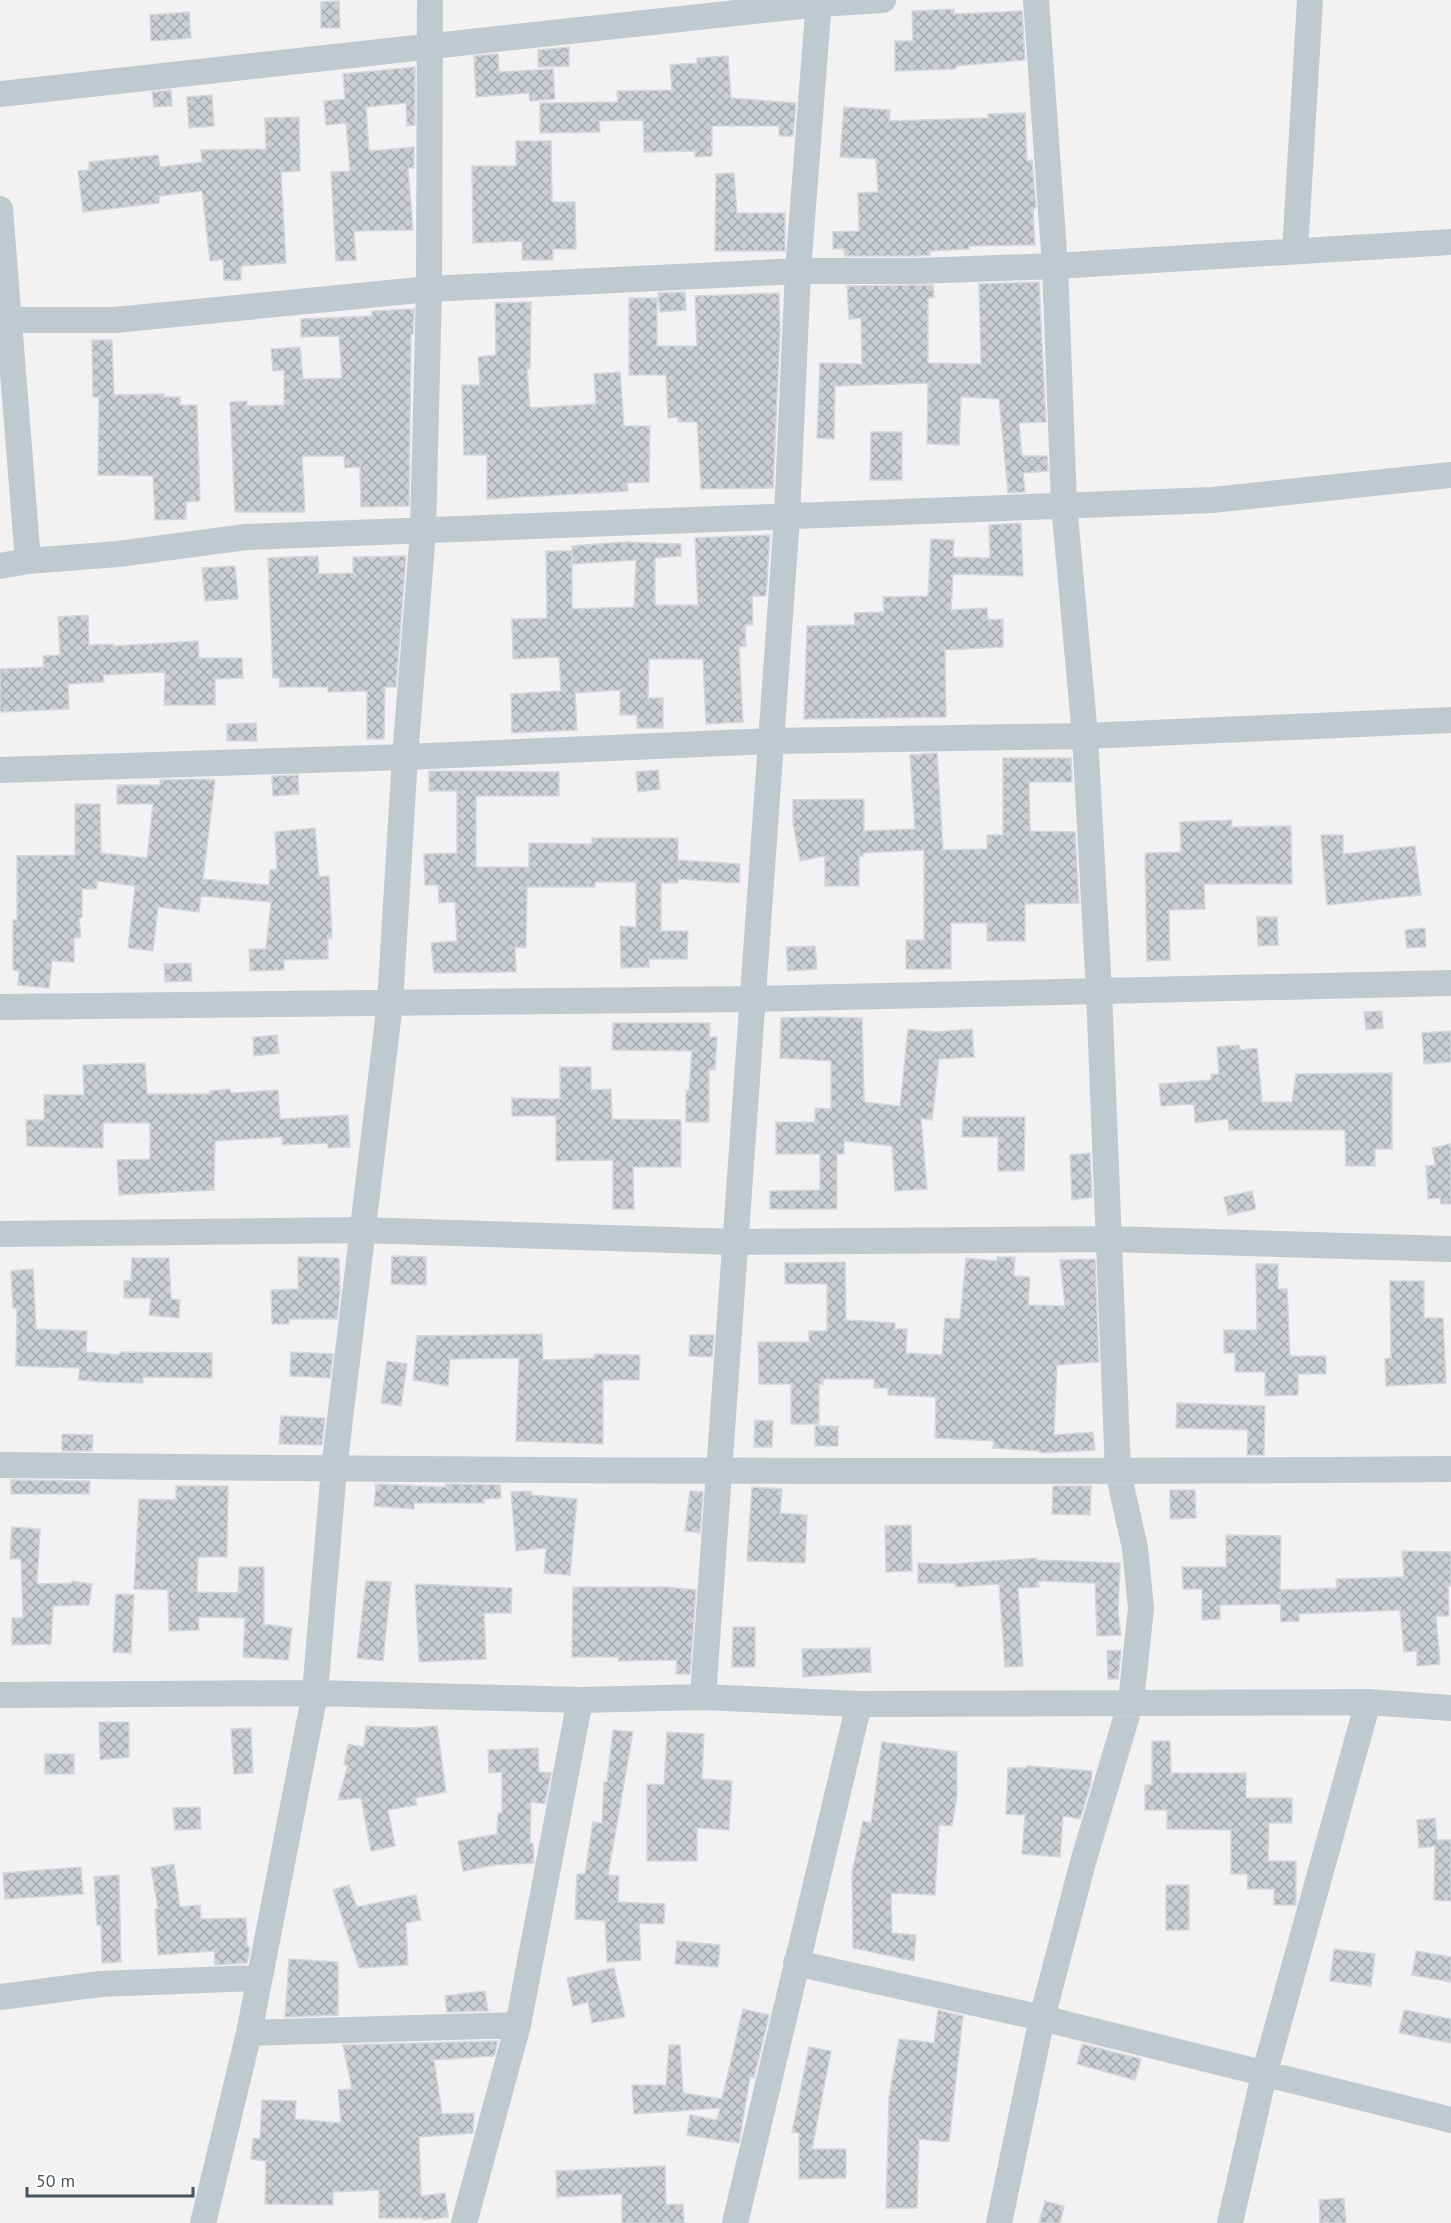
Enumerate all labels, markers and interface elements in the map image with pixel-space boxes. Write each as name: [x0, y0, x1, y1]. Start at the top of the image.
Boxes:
scale bar: [27, 2160, 194, 2198]
text: 50 m: [36, 2169, 75, 2192]

